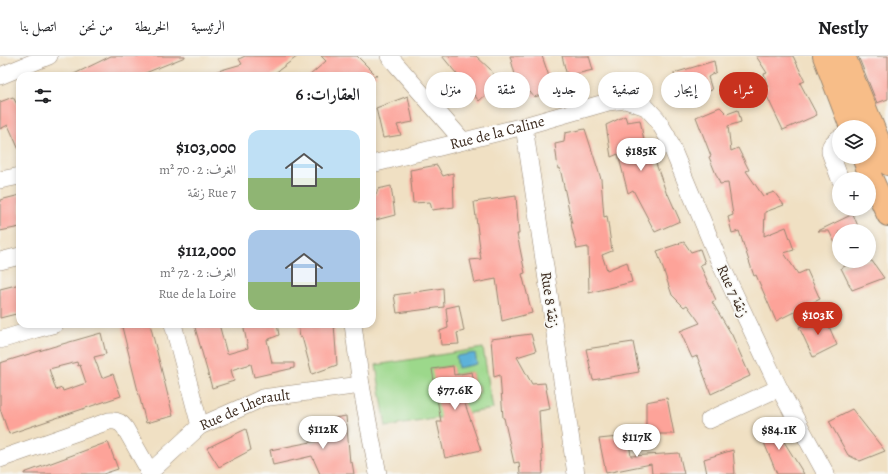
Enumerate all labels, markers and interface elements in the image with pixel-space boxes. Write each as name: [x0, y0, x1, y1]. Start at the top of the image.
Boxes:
text: Nestly: [818, 15, 868, 41]
text: اتصل بنا: [20, 17, 57, 36]
text: من نحن: [79, 17, 113, 36]
text: الخريطة: [135, 17, 169, 36]
text: الرئيسية: [191, 17, 225, 36]
chip: منزل: [426, 72, 476, 108]
chip: شقة: [484, 72, 530, 108]
chip: جديد: [538, 72, 590, 108]
chip: تصفية: [598, 72, 653, 108]
chip: إيجار: [661, 72, 711, 108]
chip: شراء: [719, 72, 768, 108]
text: العقارات: 6: [296, 83, 360, 106]
icon: filters: [32, 85, 54, 107]
street label: Rue de la Caline: [448, 111, 547, 154]
map controls: [832, 120, 876, 268]
button: layers: [832, 120, 876, 164]
text: $103,000: [176, 136, 236, 159]
pin: $185K: [613, 138, 669, 172]
text: $185K: [625, 142, 657, 159]
icon: home: [280, 146, 328, 194]
text: الغرف: 2 · 70 m²: [159, 161, 236, 178]
button: +: [832, 172, 876, 216]
text: Rue 7 زنقة: [187, 184, 236, 201]
button: −: [832, 224, 876, 268]
text: $112,000: [177, 239, 236, 262]
icon: home: [280, 246, 328, 294]
street label: Rue 7 زنقة: [712, 261, 754, 321]
text: الغرف: 2 · 72 m²: [160, 264, 236, 281]
street label: Rue 8 زنقة: [536, 270, 564, 330]
text: Rue de la Loire: [158, 285, 236, 302]
pin: $103K: [790, 302, 846, 336]
text: $103K: [802, 306, 834, 323]
pin: $77.6K: [422, 377, 488, 411]
text: $77.6K: [437, 381, 473, 398]
street label: Rue de Lherault: [196, 384, 291, 435]
pin: $112K: [295, 416, 351, 450]
pin: $84.1K: [746, 417, 812, 451]
text: $112K: [308, 420, 338, 437]
text: $84.1K: [761, 421, 797, 438]
pin: $117K: [609, 424, 665, 458]
text: $117K: [622, 428, 652, 445]

